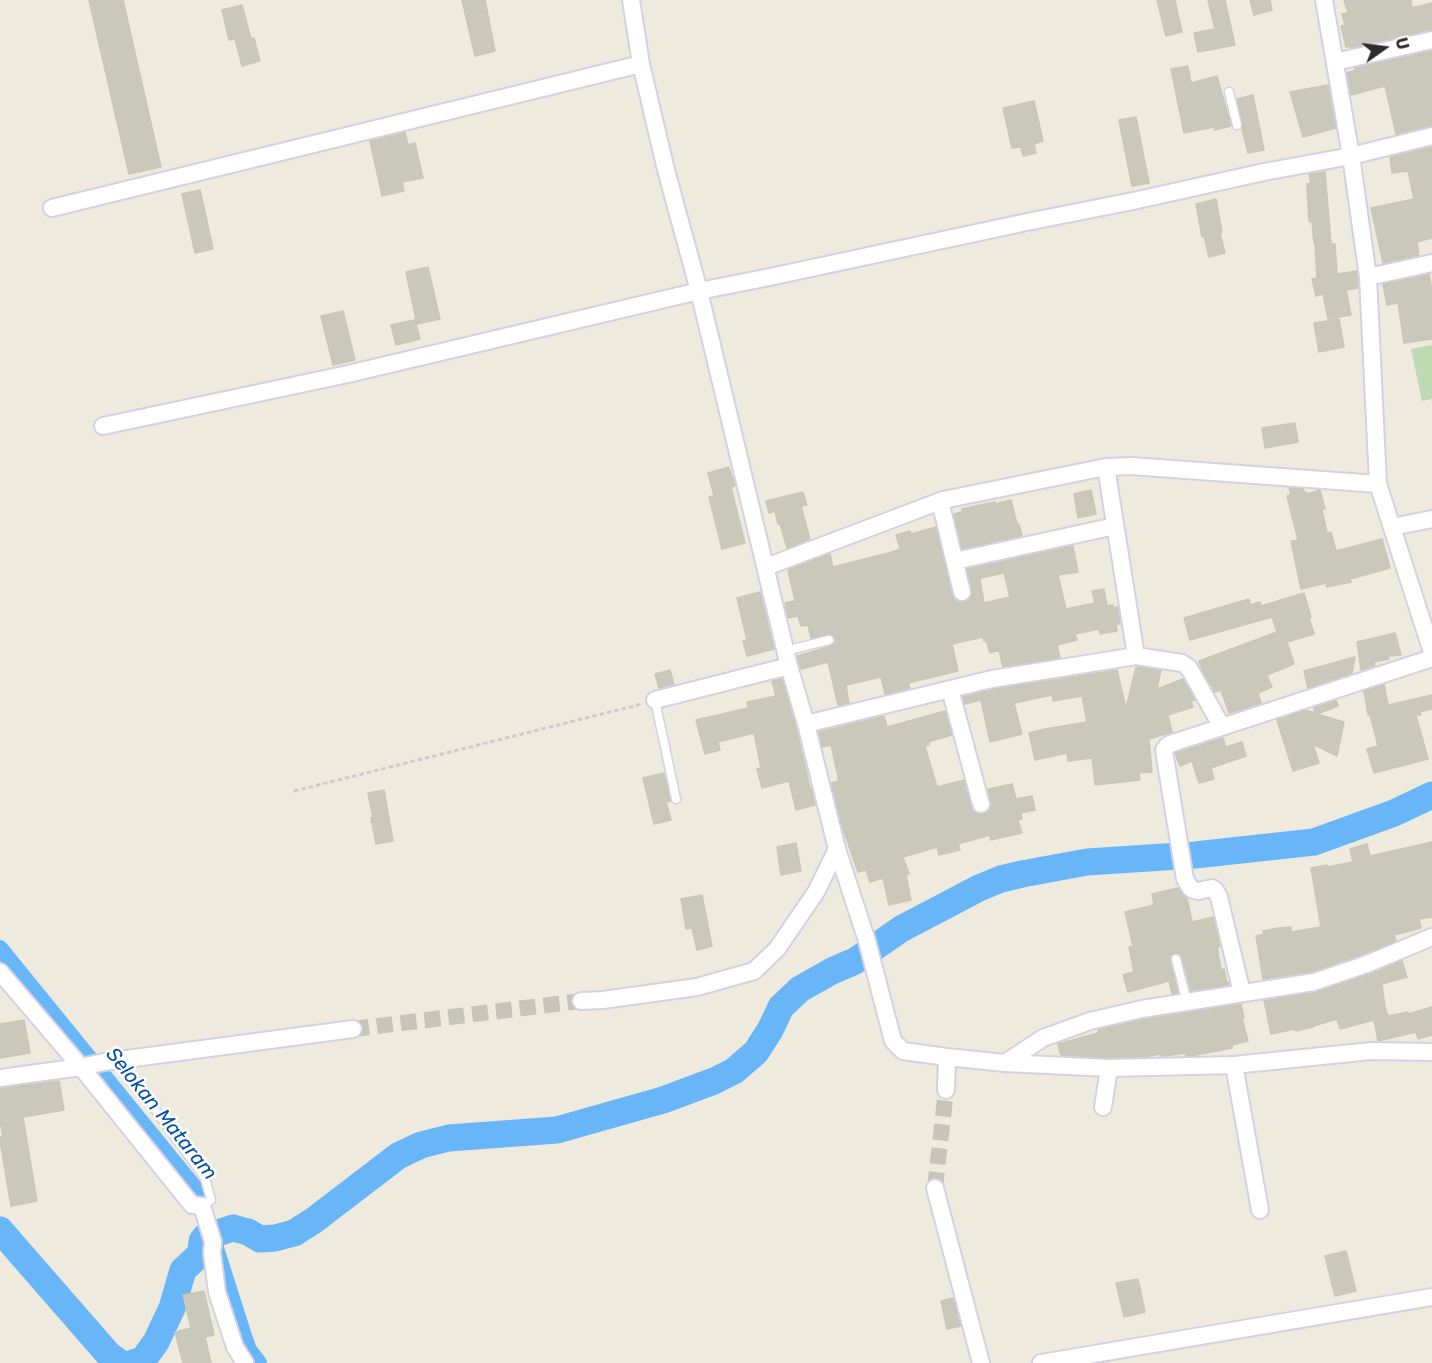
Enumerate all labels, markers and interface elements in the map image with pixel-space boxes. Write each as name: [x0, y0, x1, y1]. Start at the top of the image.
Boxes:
north arrow: [1354, 18, 1414, 78]
text: U: [1391, 36, 1413, 51]
water label: Selokan Mataram: [100, 1043, 222, 1185]

